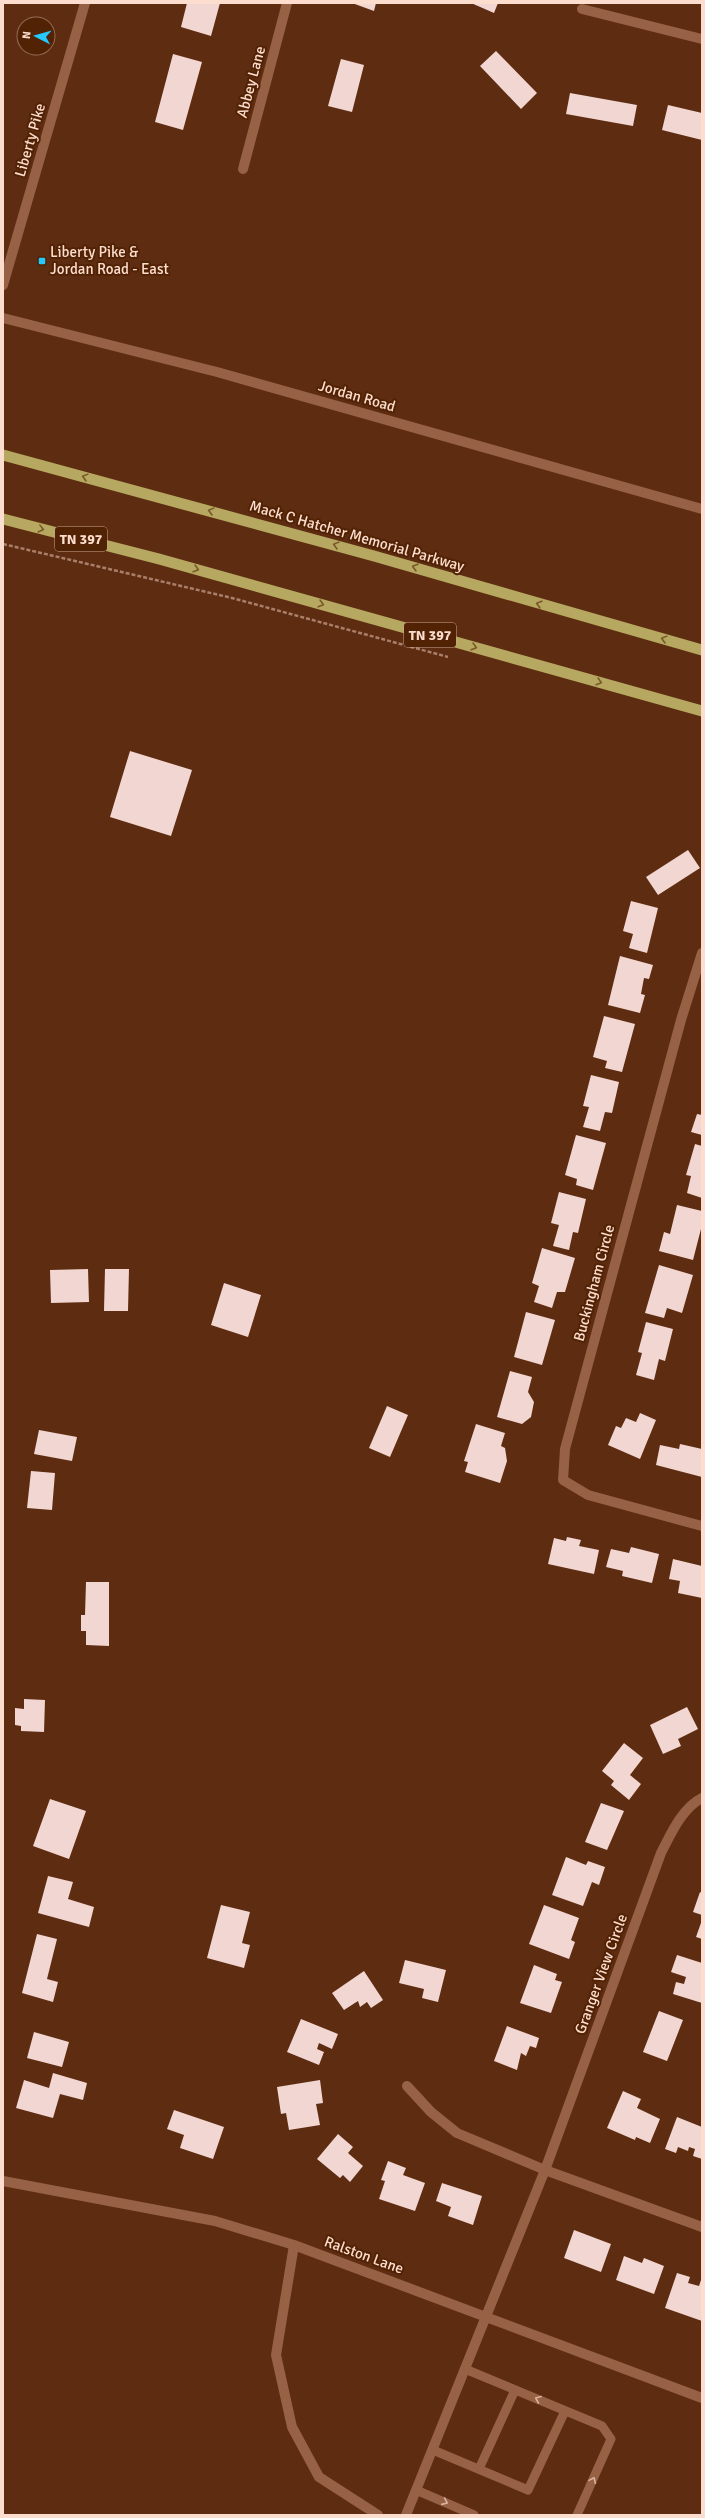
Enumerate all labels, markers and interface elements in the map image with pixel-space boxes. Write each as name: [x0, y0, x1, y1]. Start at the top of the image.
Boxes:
north arrow: [16, 16, 56, 56]
text: N: [20, 31, 33, 39]
street label: Abbey Lane: [233, 44, 269, 120]
street label: Liberty Pike: [11, 101, 49, 179]
place label: Liberty Pike & Jordan Road - East: [50, 243, 169, 278]
marker: Liberty Pike & Jordan Road - East: [37, 256, 47, 266]
street label: Jordan Road: [317, 376, 398, 416]
one-way arrow: [82, 473, 89, 482]
street label: Mack C Hatcher Memorial Parkway: [248, 497, 466, 575]
one-way arrow: [207, 507, 214, 516]
one-way arrow: [38, 524, 44, 532]
road number: TN 397: [55, 527, 107, 551]
one-way arrow: [333, 541, 340, 550]
one-way arrow: [411, 563, 418, 572]
one-way arrow: [192, 564, 199, 573]
one-way arrow: [318, 599, 325, 608]
one-way arrow: [536, 600, 543, 608]
road number: TN 397: [404, 623, 456, 647]
one-way arrow: [661, 635, 668, 644]
one-way arrow: [470, 642, 477, 651]
one-way arrow: [595, 677, 602, 686]
street label: Buckingham Circle: [570, 1223, 618, 1343]
street label: Granger View Circle: [571, 1912, 631, 2036]
street label: Ralston Lane: [322, 2232, 406, 2278]
one-way arrow: [534, 2396, 541, 2404]
one-way arrow: [588, 2476, 596, 2484]
one-way arrow: [441, 2498, 448, 2506]

